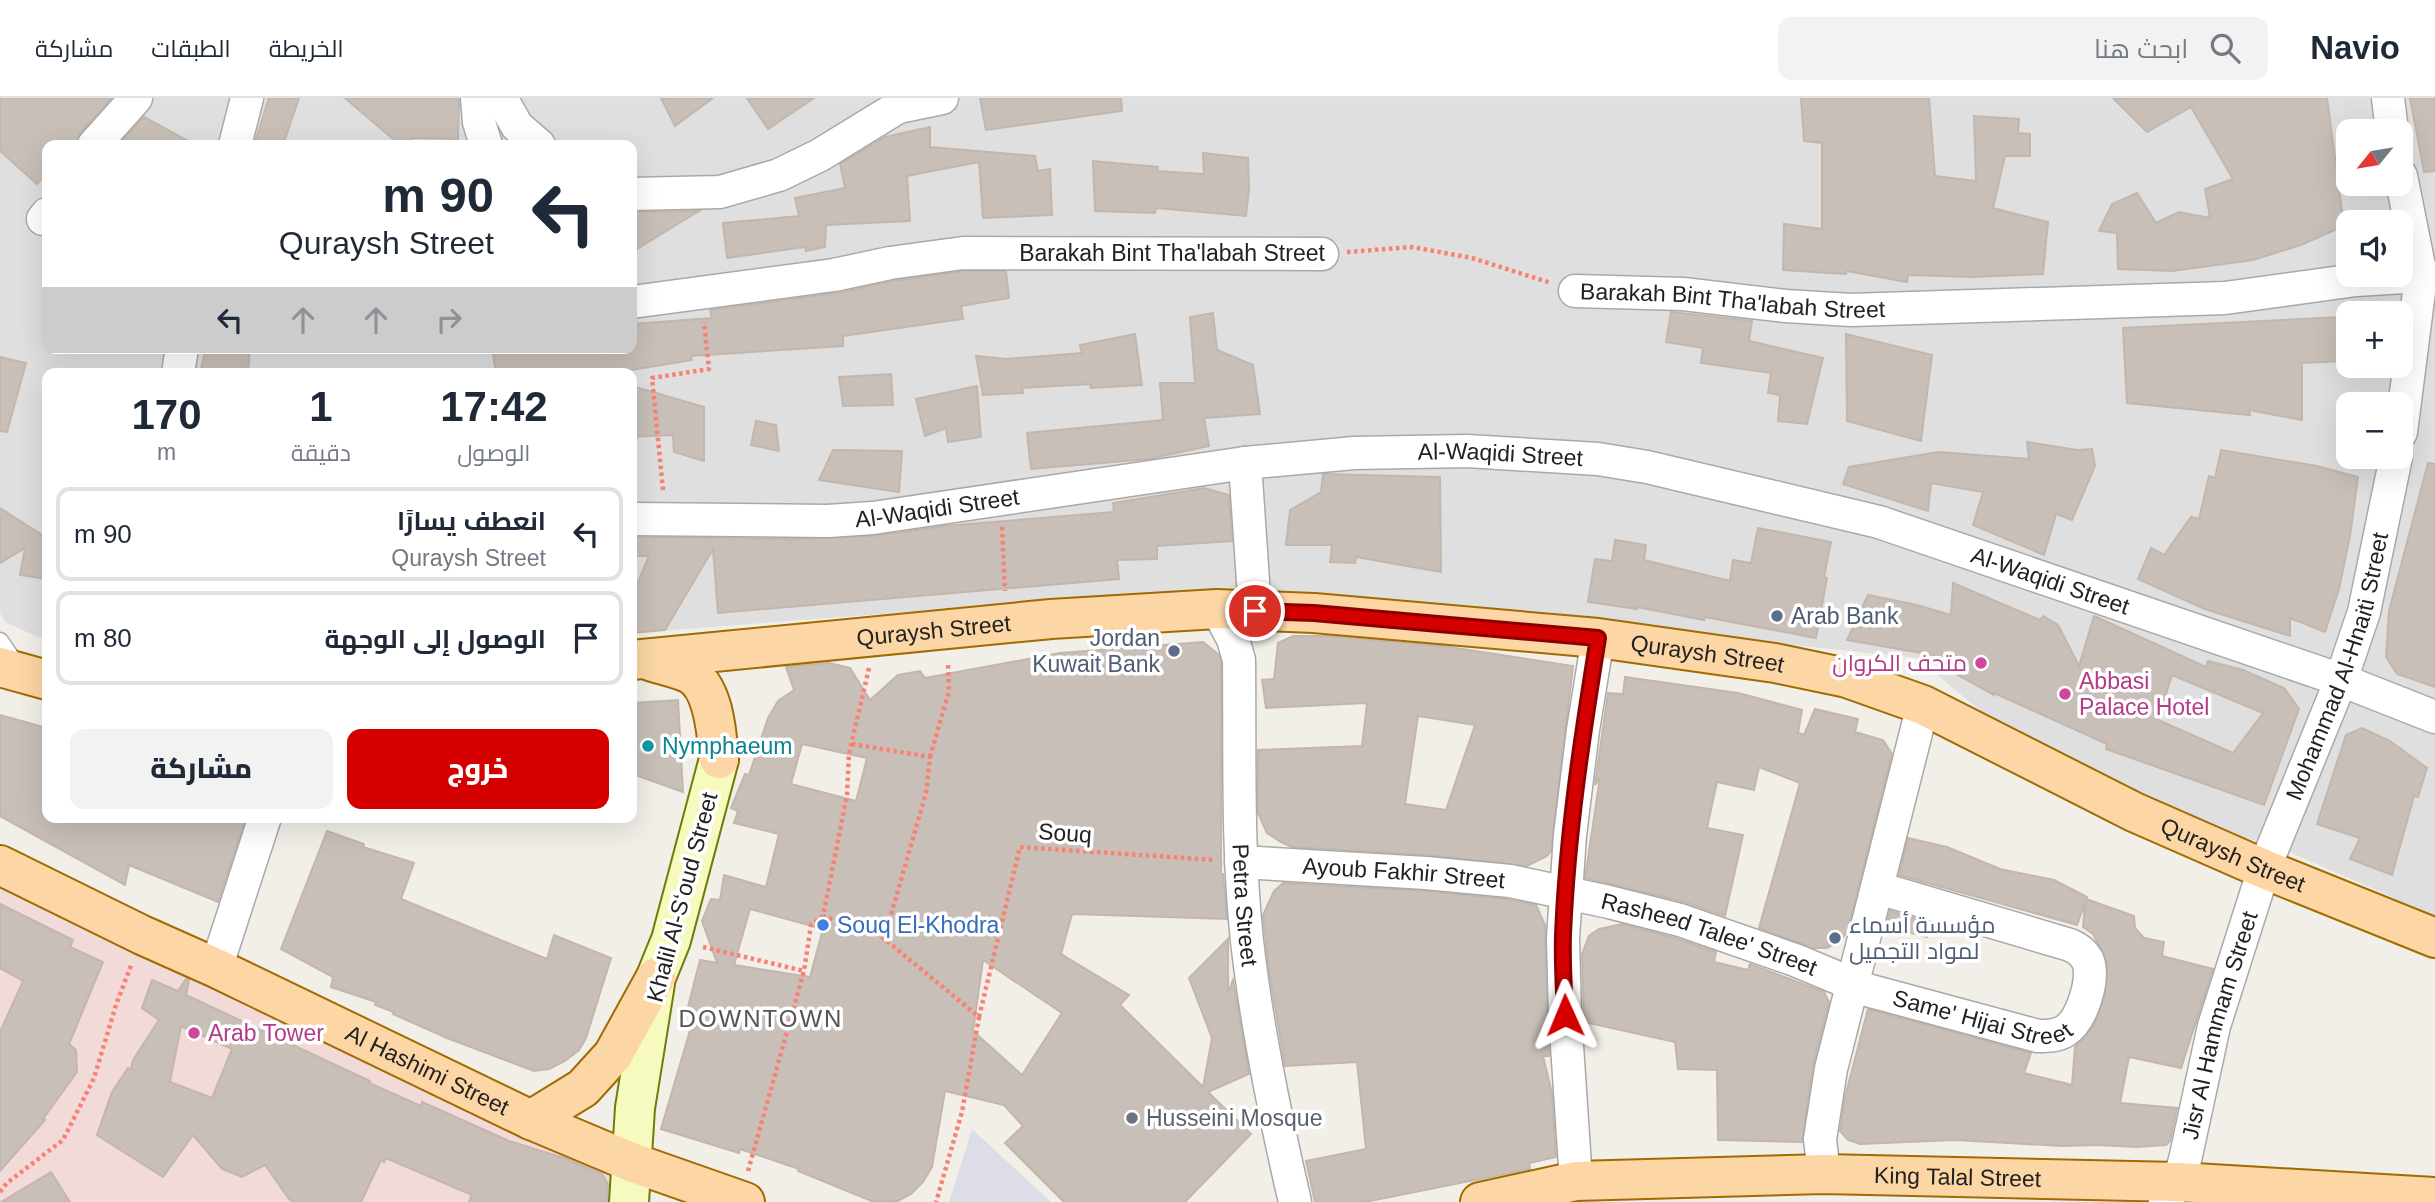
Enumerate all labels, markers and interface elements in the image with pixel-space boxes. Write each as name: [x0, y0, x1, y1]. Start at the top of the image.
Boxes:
search box: [1778, 17, 2268, 80]
icon: search: [2206, 29, 2244, 67]
text: Navio: [2310, 29, 2400, 66]
text: ابحث هنا: [2094, 34, 2188, 64]
text: مشاركة: [35, 35, 113, 62]
text: الطبقات: [151, 35, 231, 62]
text: الخريطة: [269, 35, 344, 62]
north arrow: [2336, 119, 2413, 196]
map controls: [2336, 119, 2413, 469]
text: 90 m: [382, 168, 494, 222]
icon: left: [518, 168, 609, 259]
button: sound: [2336, 210, 2413, 287]
text: Quraysh Street: [279, 225, 494, 261]
street label: Barakah Bint Tha'labah Street: [1019, 240, 1325, 266]
street label: Barakah Bint Tha'labah Street: [1580, 278, 1886, 323]
icon: left: [211, 301, 249, 339]
icon: ahead: [284, 301, 322, 339]
icon: ahead: [357, 301, 395, 339]
icon: right: [430, 301, 468, 339]
button: +: [2336, 301, 2413, 378]
text: 1: [309, 383, 333, 430]
text: 17:42: [440, 383, 548, 430]
text: 170: [131, 391, 202, 438]
button: −: [2336, 392, 2413, 469]
street label: Al-Waqidi Street: [1417, 438, 1584, 471]
text: m: [157, 439, 176, 465]
text: دقيقة: [291, 440, 351, 466]
text: الوصول: [457, 440, 531, 466]
street label: Al-Waqidi Street: [854, 483, 1022, 532]
text: انعطف يسارًا: [397, 506, 546, 536]
icon: left: [567, 515, 605, 553]
text: 90 m: [74, 519, 132, 549]
street label: Mohammad Al-Hnaiti Street: [2280, 529, 2393, 804]
street label: Al-Waqidi Street: [1968, 542, 2133, 620]
text: Quraysh Street: [391, 545, 546, 571]
pin: [1225, 581, 1285, 641]
icon: arrive: [1236, 592, 1274, 630]
place label: Arab Bank: [1791, 603, 1899, 629]
marker: Arab Bank: [1769, 608, 1785, 624]
street label: Quraysh Street: [855, 610, 1012, 651]
icon: arrive: [567, 619, 605, 657]
text: 80 m: [74, 623, 132, 653]
text: الوصول إلى الوجهة: [324, 624, 546, 654]
place label: Jordan Kuwait Bank: [1032, 625, 1160, 677]
street label: Quraysh Street: [1629, 630, 1787, 678]
marker: Jordan Kuwait Bank: [1166, 643, 1182, 659]
place label: متحف الكروان: [1832, 650, 1967, 677]
marker: متحف الكروان: [1973, 655, 1989, 671]
place label: Abbasi Palace Hotel: [2079, 668, 2209, 720]
marker: Abbasi Palace Hotel: [2057, 686, 2073, 702]
button: مشاركة: [70, 729, 333, 809]
button: خروج: [347, 729, 609, 809]
place label: Nymphaeum: [662, 733, 792, 759]
marker: Nymphaeum: [640, 738, 656, 754]
street label: Khalil Al-Sʻoud Street: [641, 789, 723, 1005]
street label: Quraysh Street: [2157, 812, 2310, 898]
street label: Souq: [1037, 818, 1093, 848]
street label: Petra Street: [1228, 843, 1263, 968]
street label: Ayoub Fakhir Street: [1302, 853, 1507, 894]
street label: Rasheed Talee' Street: [1598, 888, 1822, 981]
street label: Jisr Al Hammam Street: [2177, 908, 2263, 1142]
place label: مؤسسة أسماء لمواد التجميل: [1849, 910, 1996, 965]
place label: Souq El-Khodra: [837, 912, 1000, 938]
marker: Souq El-Khodra: [815, 917, 831, 933]
marker: مؤسسة أسماء لمواد التجميل: [1827, 930, 1843, 946]
position arrow: [1528, 978, 1602, 1052]
street label: Same' Hijai Street: [1890, 985, 2078, 1049]
district label: DOWNTOWN: [679, 1005, 843, 1032]
place label: Arab Tower: [208, 1020, 324, 1046]
street label: Al Hashimi Street: [342, 1020, 514, 1121]
marker: Arab Tower: [186, 1025, 202, 1041]
place label: Husseini Mosque: [1146, 1105, 1322, 1131]
marker: Husseini Mosque: [1124, 1110, 1140, 1126]
street label: King Talal Street: [1874, 1162, 2042, 1192]

